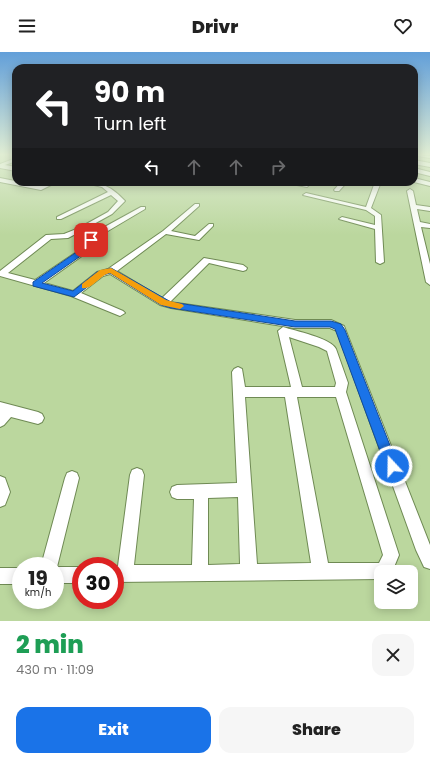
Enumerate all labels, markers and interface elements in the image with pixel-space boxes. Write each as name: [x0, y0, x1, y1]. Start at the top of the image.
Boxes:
text: Drivr: [192, 14, 238, 39]
icon: menu: [16, 15, 38, 37]
icon: heart: [392, 15, 414, 37]
text: 90 m: [94, 73, 165, 112]
icon: left: [28, 80, 80, 132]
text: Turn left: [94, 111, 166, 136]
icon: left: [141, 156, 163, 178]
icon: ahead: [183, 156, 205, 178]
icon: ahead: [225, 156, 247, 178]
icon: right: [267, 156, 289, 178]
pin: [74, 223, 108, 257]
icon: arrive: [80, 229, 102, 251]
position arrow: [371, 445, 413, 487]
speed limit sign: 30: [72, 557, 124, 609]
text: 19: [28, 564, 48, 592]
map controls: [374, 565, 418, 609]
button: layers: [374, 565, 418, 609]
text: km/h: [25, 585, 51, 600]
text: 2 min: [16, 628, 84, 661]
button: close: [372, 634, 414, 676]
text: 430 m · 11:09: [16, 660, 94, 679]
button: Exit: [16, 707, 211, 753]
button: Share: [219, 707, 414, 753]

